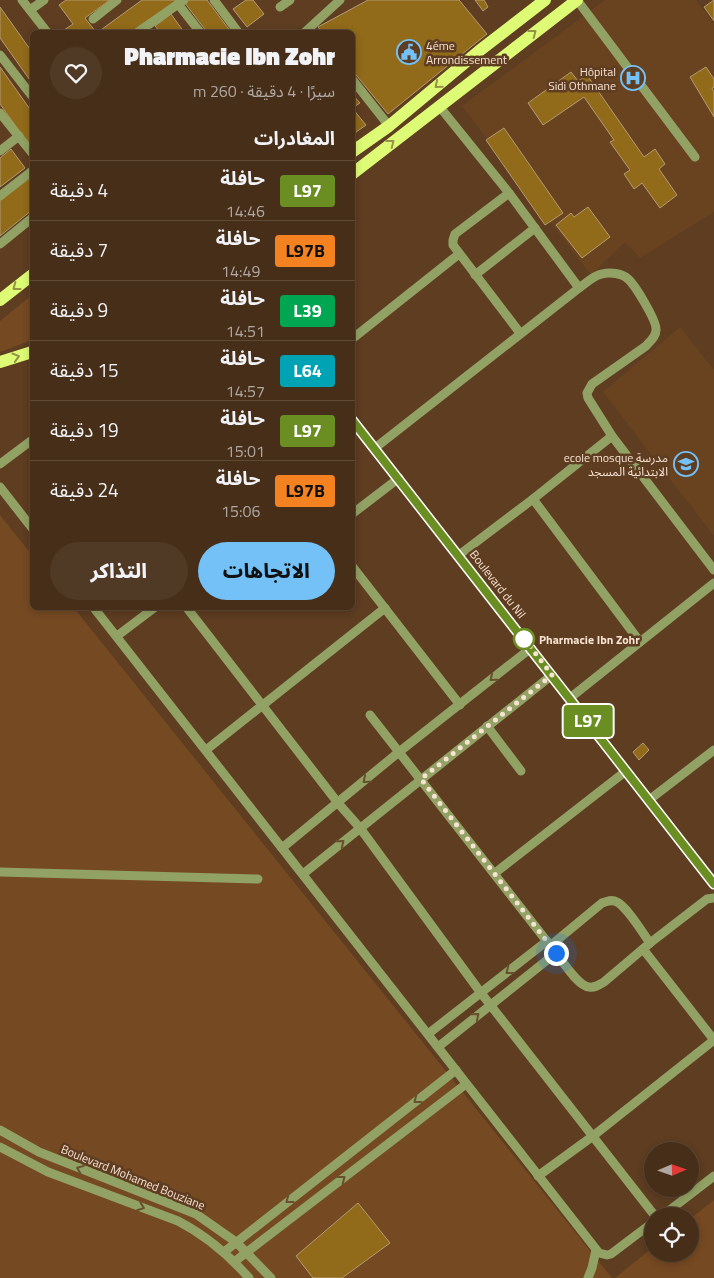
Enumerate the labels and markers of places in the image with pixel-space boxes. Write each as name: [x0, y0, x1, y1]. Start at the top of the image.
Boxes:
place label: 4éme Arrondissement: [426, 36, 508, 69]
public building icon: 4éme Arrondissement: [396, 39, 422, 65]
place label: Hôpital Sidi Othmane: [548, 62, 616, 95]
hospital icon: Hôpital Sidi Othmane: [620, 65, 646, 91]
place label: ecole mosque مدرسة الابتدائية المسجد: [564, 448, 668, 481]
school or university icon: ecole mosque مدرسة الابتدائية المسجد: [673, 451, 699, 477]
marker: Pharmacie Ibn Zohr: [513, 628, 535, 650]
place label: Pharmacie Ibn Zohr: [539, 630, 640, 649]

